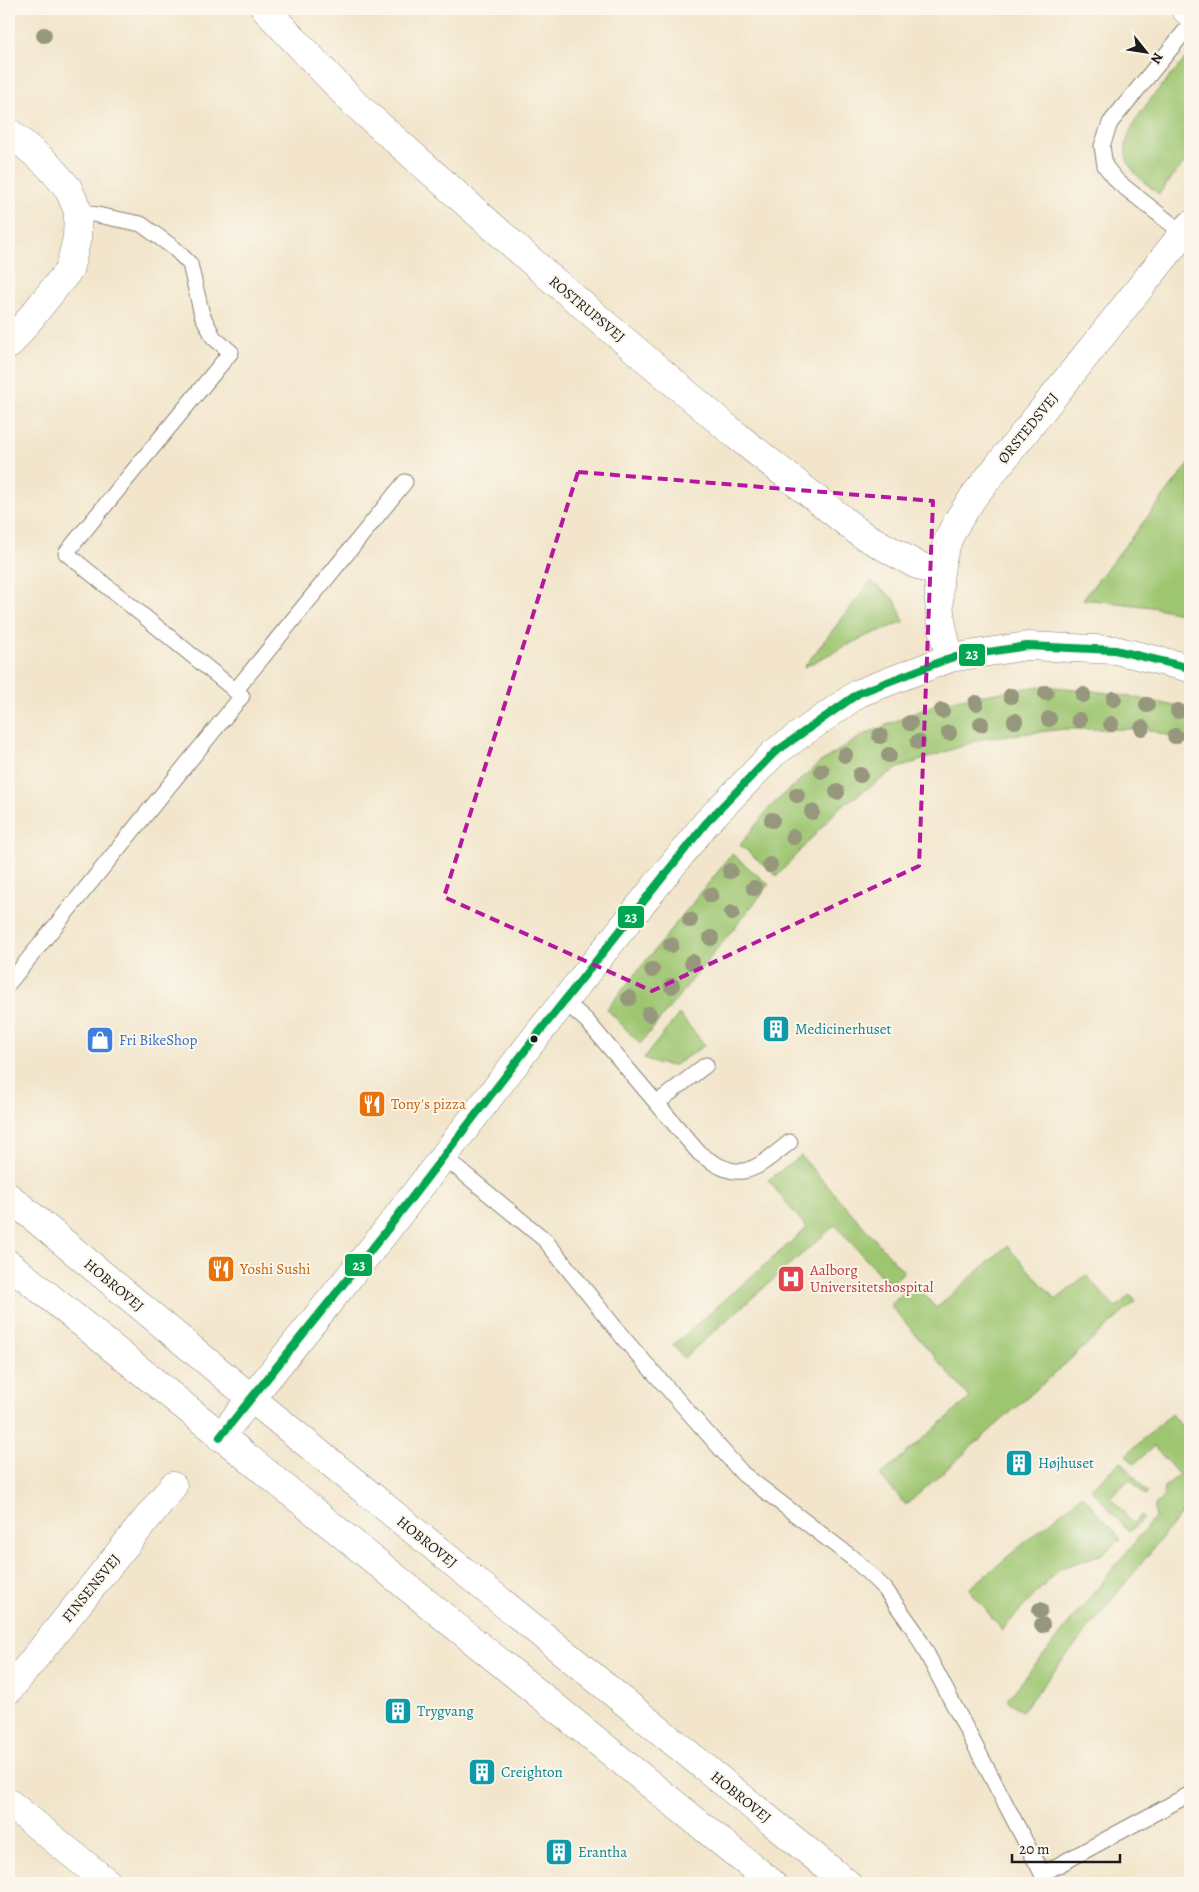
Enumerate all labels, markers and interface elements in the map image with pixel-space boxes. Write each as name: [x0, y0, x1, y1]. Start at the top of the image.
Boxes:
north arrow: [1122, 28, 1172, 78]
text: N: [1146, 49, 1168, 67]
street label: ROSTRUPSVEJ: [545, 271, 629, 347]
street label: ØRSTEDSVEJ: [993, 388, 1063, 468]
line badge: 23: [958, 643, 986, 667]
text: 23: [966, 645, 978, 664]
line badge: 23: [617, 905, 645, 929]
text: 23: [625, 908, 637, 927]
building icon: Medicinerhuset: [761, 1014, 791, 1044]
place label: Medicinerhuset: [795, 1019, 892, 1039]
shop icon: Fri BikeShop: [85, 1025, 115, 1055]
place label: Fri BikeShop: [119, 1030, 198, 1050]
unlabelled marker: [529, 1034, 539, 1044]
restaurant icon: Tony's pizza: [357, 1089, 387, 1119]
place label: Tony's pizza: [391, 1094, 466, 1114]
line badge: 23: [344, 1253, 373, 1277]
street label: HOBROVEJ: [80, 1254, 148, 1316]
restaurant icon: Yoshi Sushi: [206, 1254, 236, 1284]
text: 23: [353, 1256, 365, 1275]
place label: Yoshi Sushi: [239, 1259, 311, 1279]
place label: Aalborg Universitetshospital: [809, 1260, 934, 1297]
hospital icon: Aalborg Universitetshospital: [776, 1264, 806, 1294]
building icon: Højhuset: [1004, 1448, 1034, 1478]
place label: Højhuset: [1038, 1453, 1094, 1473]
street label: HOBROVEJ: [393, 1511, 462, 1573]
street label: FINSENSVEJ: [57, 1550, 125, 1626]
building icon: Trygvang: [383, 1696, 413, 1726]
place label: Trygvang: [417, 1701, 474, 1721]
building icon: Creighton: [467, 1757, 497, 1787]
place label: Creighton: [501, 1762, 563, 1782]
street label: HOBROVEJ: [707, 1766, 776, 1828]
scale bar: [1012, 1832, 1119, 1864]
building icon: Erantha: [544, 1837, 574, 1867]
text: 20 m: [1019, 1839, 1050, 1859]
place label: Erantha: [578, 1842, 627, 1862]

